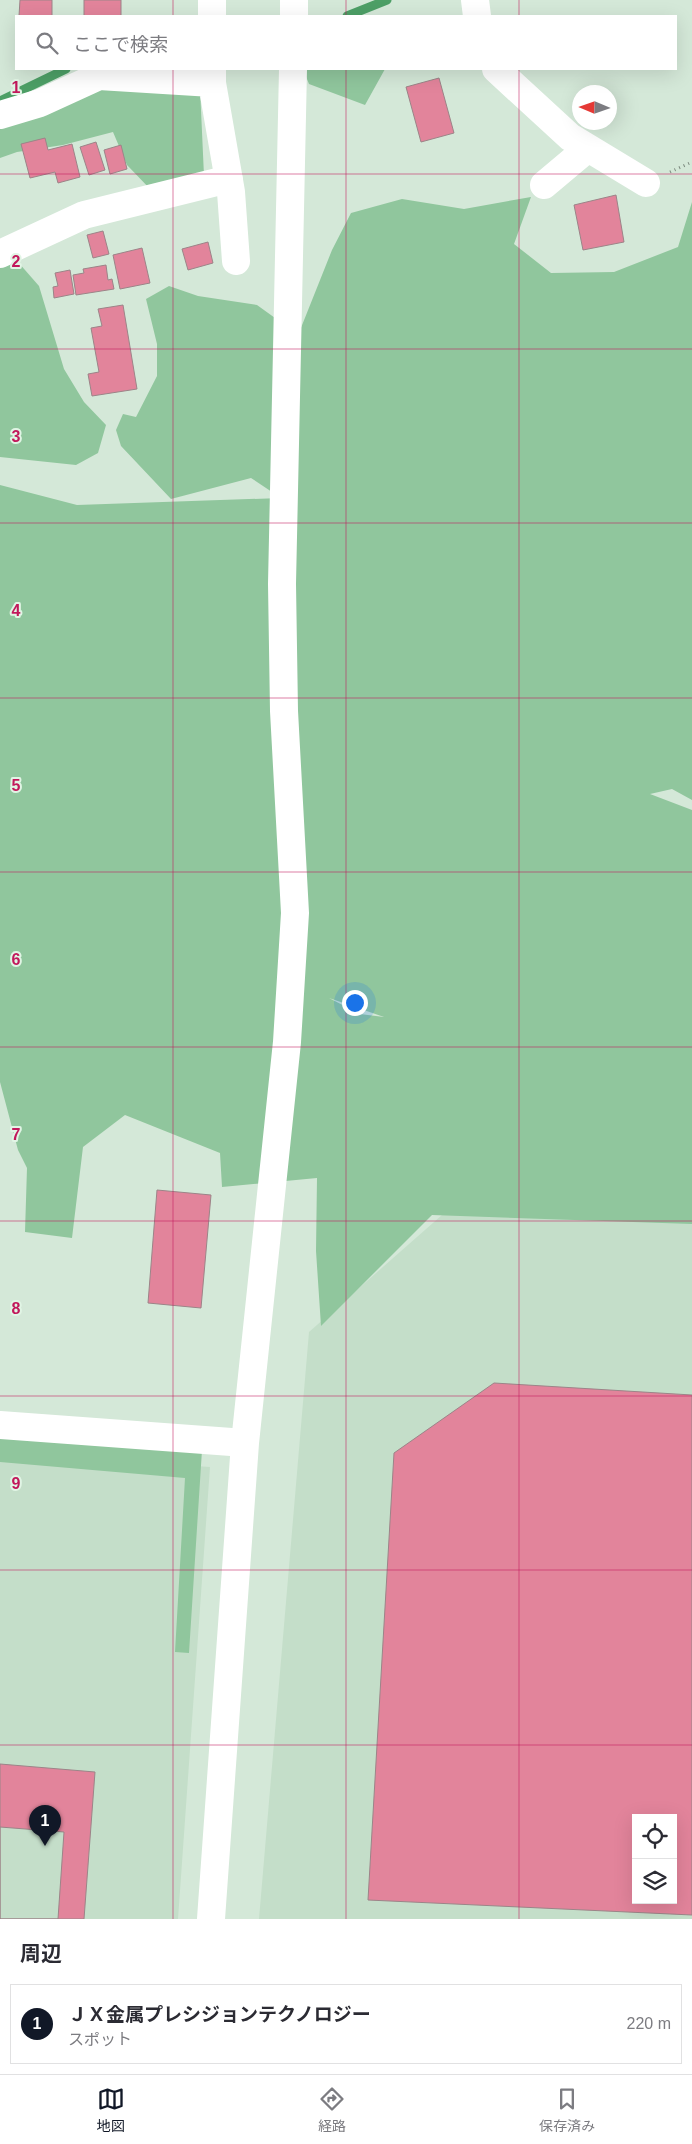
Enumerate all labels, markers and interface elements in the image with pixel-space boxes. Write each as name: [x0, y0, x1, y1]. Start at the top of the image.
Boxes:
search box: [15, 15, 677, 70]
icon: search: [33, 29, 61, 57]
text: ここで検索: [73, 34, 168, 55]
text: 1: [12, 79, 21, 96]
north arrow: [572, 85, 617, 130]
text: 2: [12, 253, 21, 270]
text: 3: [12, 428, 21, 445]
text: 4: [12, 602, 21, 619]
text: 5: [12, 777, 21, 794]
text: 6: [12, 951, 21, 968]
your location: [342, 990, 368, 1016]
text: 7: [12, 1126, 21, 1143]
text: 8: [12, 1300, 21, 1317]
text: 9: [12, 1475, 21, 1492]
pin: 1: [29, 1805, 61, 1846]
map controls: [632, 1814, 677, 1904]
button: locate: [632, 1814, 677, 1859]
button: layers: [632, 1859, 677, 1904]
text: 周辺: [20, 1942, 62, 1965]
text: ＪＸ金属プレシジョンテクノロジー: [68, 2004, 371, 2025]
text: 1: [33, 2015, 41, 2032]
text: 220 m: [627, 2015, 671, 2032]
text: スポット: [68, 2031, 132, 2048]
tab: 地図: [97, 2085, 125, 2135]
tab: 経路: [318, 2085, 346, 2135]
tab: 保存済み: [539, 2085, 595, 2135]

